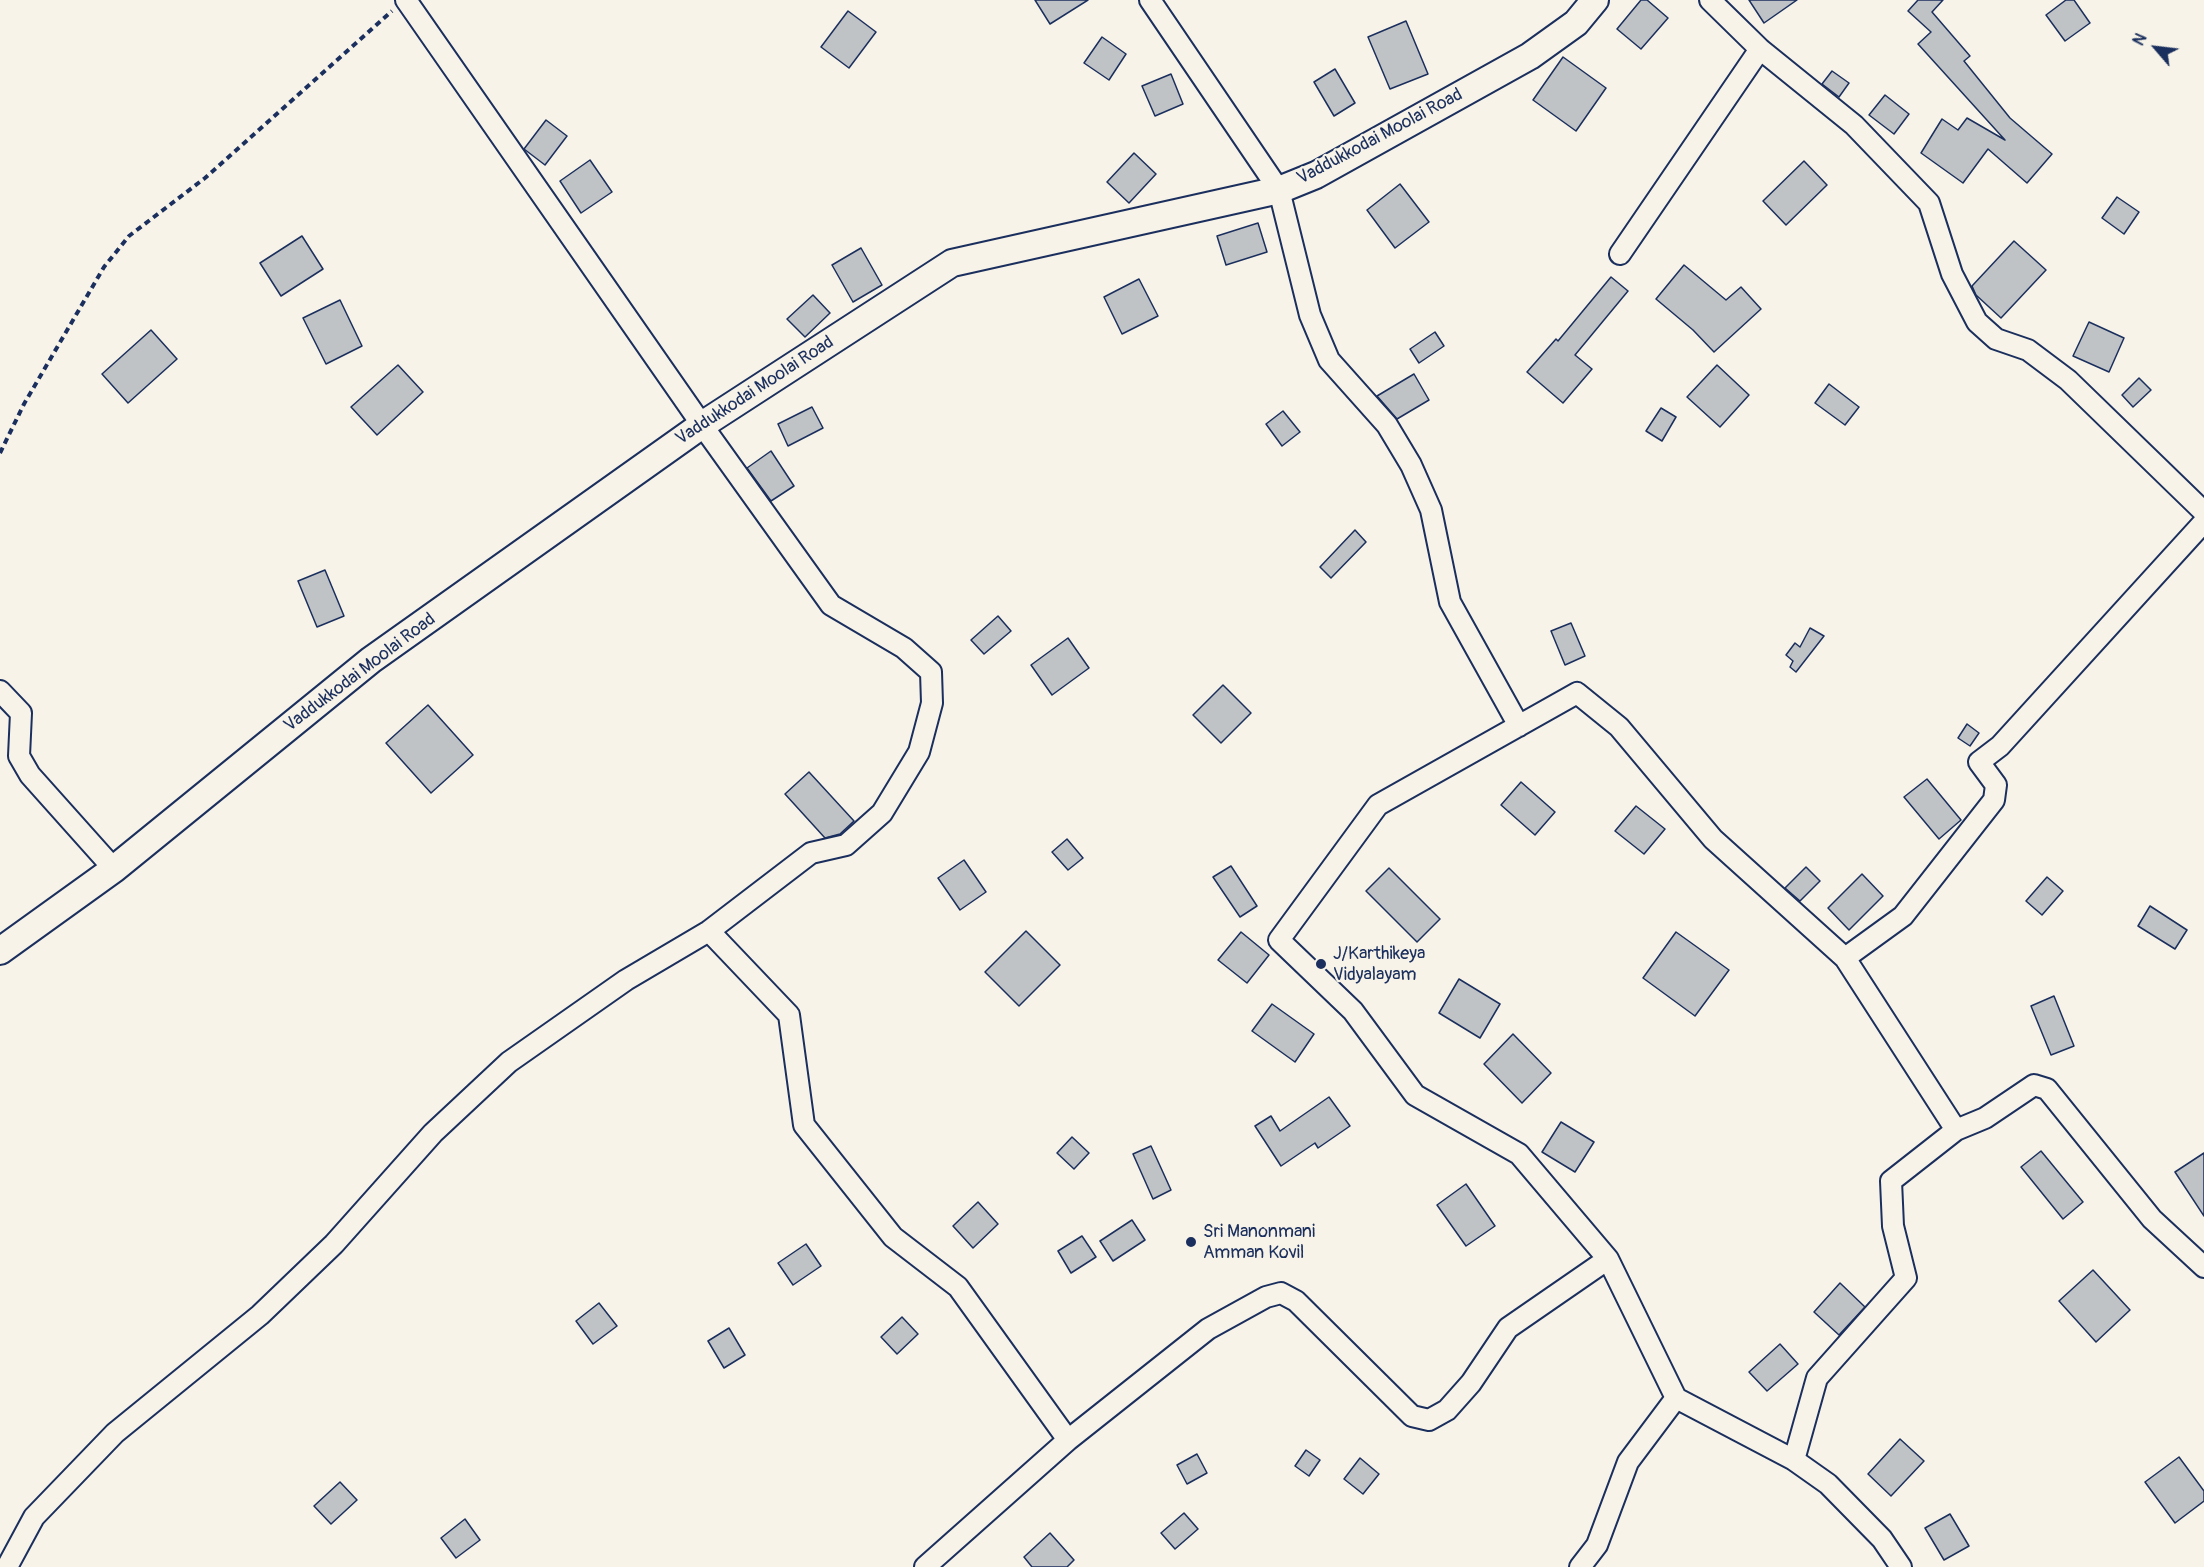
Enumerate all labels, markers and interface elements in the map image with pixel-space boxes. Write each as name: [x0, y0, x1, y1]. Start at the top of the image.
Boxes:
north arrow: [2126, 18, 2186, 78]
text: N: [2129, 30, 2151, 49]
street label: Vaddukkodai Moolai Road: [1294, 84, 1466, 190]
street label: Vaddukkodai Moolai Road: [672, 332, 838, 450]
street label: Vaddukkodai Moolai Road: [280, 609, 440, 737]
place label: J/Karthikeya Vidyalayam: [1333, 943, 1425, 986]
marker: J/Karthikeya Vidyalayam: [1314, 957, 1328, 971]
place label: Sri Manonmani Amman Kovil: [1203, 1221, 1315, 1264]
marker: Sri Manonmani Amman Kovil: [1184, 1235, 1198, 1249]

